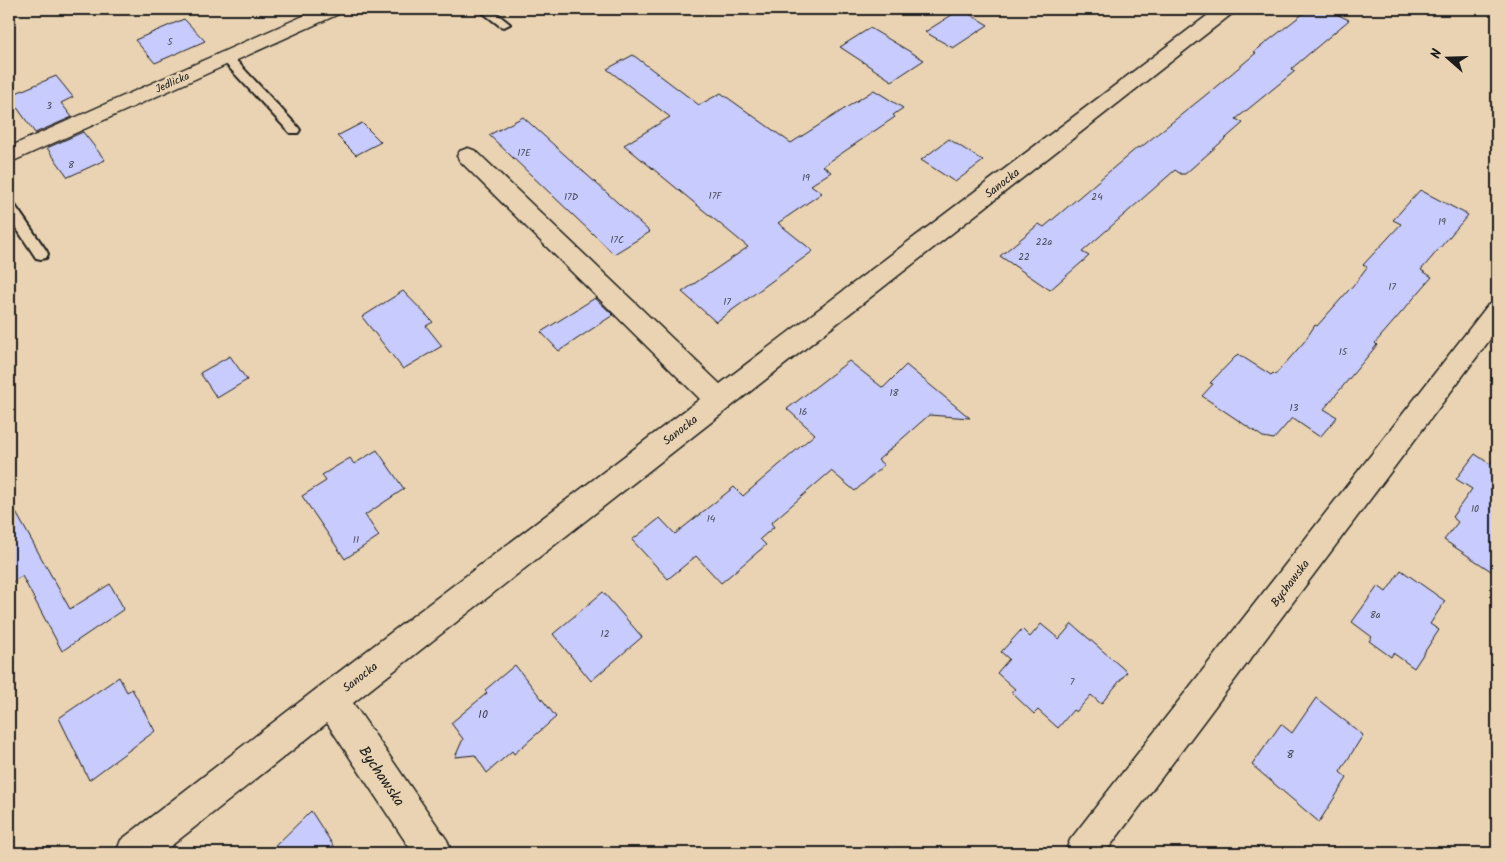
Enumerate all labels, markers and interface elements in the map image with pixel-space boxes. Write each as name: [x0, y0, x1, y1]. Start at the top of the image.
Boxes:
north arrow: [1424, 32, 1474, 82]
house number: 5: [167, 34, 173, 50]
text: N: [1425, 46, 1449, 62]
street label: Jedlicka: [152, 67, 193, 98]
house number: 3: [46, 98, 52, 114]
house number: 17E: [517, 145, 532, 161]
house number: 8: [68, 157, 75, 173]
street label: Sanocka: [981, 163, 1024, 203]
house number: 19: [802, 170, 810, 186]
house number: 17F: [709, 188, 722, 204]
house number: 17D: [564, 189, 579, 205]
house number: 24: [1091, 189, 1103, 205]
house number: 19: [1438, 214, 1446, 230]
house number: 17C: [610, 232, 624, 248]
house number: 22a: [1036, 234, 1052, 250]
house number: 22: [1018, 249, 1030, 265]
house number: 17: [1388, 279, 1396, 295]
house number: 17: [723, 294, 731, 310]
house number: 15: [1339, 344, 1348, 360]
house number: 18: [889, 385, 900, 401]
house number: 13: [1290, 400, 1299, 416]
house number: 16: [799, 404, 807, 420]
street label: Sanocka: [659, 410, 702, 450]
house number: 10: [1471, 501, 1479, 517]
house number: 14: [707, 511, 716, 527]
house number: 11: [353, 532, 359, 548]
street label: Bychawska: [1266, 555, 1315, 611]
house number: 8a: [1370, 607, 1381, 623]
house number: 12: [601, 626, 610, 642]
street label: Sanocka: [339, 657, 382, 697]
house number: 7: [1070, 674, 1075, 690]
house number: 10: [478, 705, 488, 724]
street label: Bychawska: [352, 741, 410, 812]
house number: 8: [1286, 745, 1294, 764]

